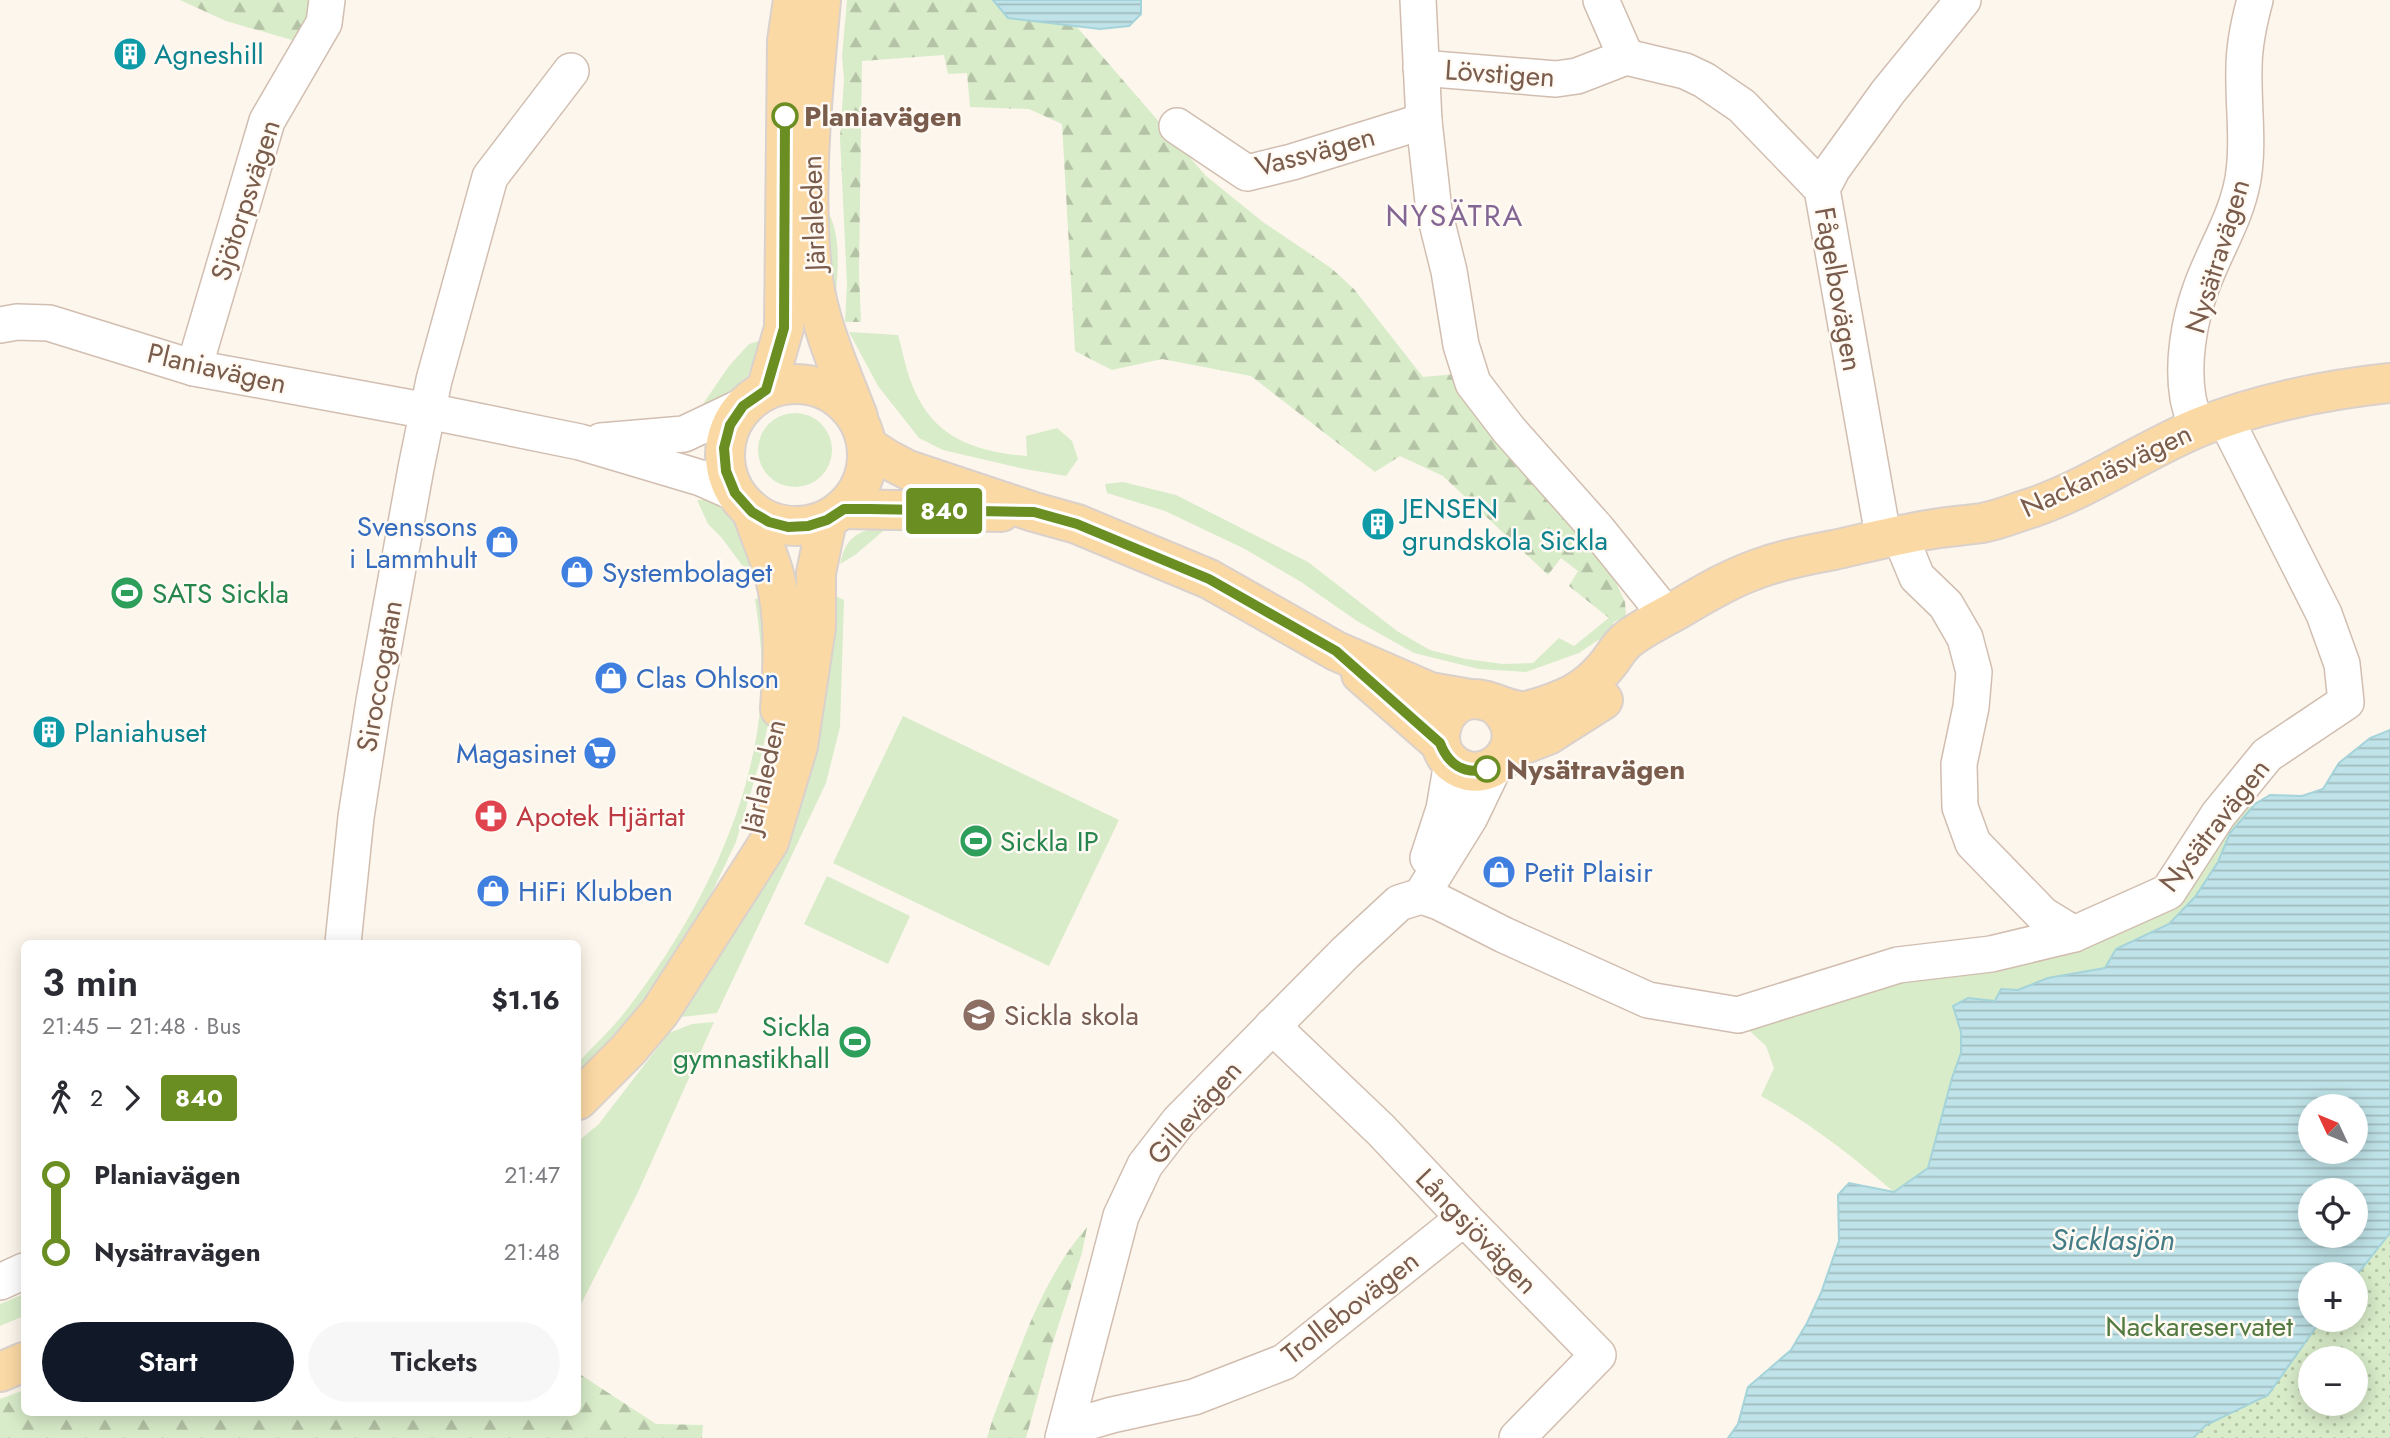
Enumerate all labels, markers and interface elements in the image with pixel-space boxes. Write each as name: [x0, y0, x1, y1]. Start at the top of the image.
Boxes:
place label: Agneshill: [154, 34, 264, 75]
building icon: Agneshill: [111, 35, 149, 73]
street label: Lövstigen: [1444, 49, 1556, 98]
place label: Planiavägen: [804, 96, 962, 137]
marker: Planiavägen: [772, 103, 798, 129]
street label: Sjötorpsvägen: [200, 114, 291, 286]
street label: Vassvägen: [1251, 116, 1380, 187]
street label: Järlaleden: [791, 154, 836, 276]
street label: Nysätravägen: [2175, 174, 2260, 338]
district label: NYSÄTRA: [1386, 194, 1524, 237]
street label: Fågelbovägen: [1804, 204, 1873, 374]
street label: Planiavägen: [143, 333, 290, 404]
street label: Nackanäsvägen: [2014, 413, 2199, 528]
line badge: 840: [904, 488, 984, 534]
place label: JENSEN grundskola Sickla: [1398, 488, 1608, 561]
text: 840: [920, 493, 968, 528]
building icon: JENSEN grundskola Sickla: [1359, 505, 1397, 543]
place label: Svenssons i Lammhult: [349, 506, 477, 579]
shop icon: Svenssons i Lammhult: [483, 523, 521, 561]
place label: Systembolaget: [602, 552, 772, 593]
shop icon: Systembolaget: [558, 553, 596, 591]
place label: SATS Sickla: [152, 573, 289, 614]
sports icon: SATS Sickla: [108, 574, 146, 612]
street label: Siroccogatan: [346, 597, 413, 755]
place label: Clas Ohlson: [636, 658, 779, 699]
shop icon: Clas Ohlson: [592, 659, 630, 697]
place label: Planiahuset: [74, 712, 207, 753]
building icon: Planiahuset: [30, 713, 68, 751]
street label: Järlaleden: [730, 715, 796, 841]
place label: Magasinet: [456, 733, 576, 774]
supermarket icon: Magasinet: [581, 734, 619, 772]
place label: Nysätravägen: [1506, 749, 1685, 790]
street label: Nysätravägen: [2149, 750, 2280, 901]
marker: Nysätravägen: [1474, 756, 1500, 782]
place label: Apotek Hjärtat: [516, 796, 685, 837]
pharmacy icon: Apotek Hjärtat: [472, 797, 510, 835]
place label: Sickla IP: [1000, 821, 1099, 862]
sports icon: Sickla IP: [957, 822, 995, 860]
place label: Petit Plaisir: [1524, 852, 1653, 893]
shop icon: Petit Plaisir: [1480, 853, 1518, 891]
place label: HiFi Klubben: [518, 871, 673, 912]
shop icon: HiFi Klubben: [474, 872, 512, 910]
text: 3 min: [42, 955, 138, 1010]
text: $1.16: [492, 981, 560, 1019]
place label: Sickla skola: [1004, 995, 1139, 1036]
school or university icon: Sickla skola: [960, 996, 998, 1034]
place label: Sickla gymnastikhall: [673, 1006, 830, 1079]
text: 21:45 – 21:48 · Bus: [42, 1009, 241, 1043]
sports icon: Sickla gymnastikhall: [836, 1023, 874, 1061]
street label: Gillevägen: [1137, 1051, 1251, 1174]
icon: walk: [42, 1079, 80, 1117]
icon: forward: [113, 1079, 151, 1117]
text: 840: [175, 1080, 223, 1115]
text: 2: [90, 1081, 103, 1115]
north arrow: [2298, 1094, 2368, 1164]
map controls: [2298, 1094, 2368, 1416]
text: Planiavägen: [94, 1156, 241, 1194]
text: 21:47: [504, 1158, 560, 1192]
street label: Långsjövägen: [1406, 1159, 1547, 1303]
button: locate: [2298, 1178, 2368, 1248]
water label: Sicklasjön: [2051, 1218, 2175, 1261]
text: Nysätravägen: [94, 1233, 261, 1271]
text: 21:48: [504, 1235, 560, 1269]
street label: Trollebovägen: [1273, 1241, 1428, 1374]
button: +: [2298, 1262, 2368, 1332]
park label: Nackareservatet: [2105, 1306, 2293, 1347]
button: Start: [42, 1322, 294, 1402]
button: Tickets: [308, 1322, 560, 1402]
button: −: [2298, 1346, 2368, 1416]

